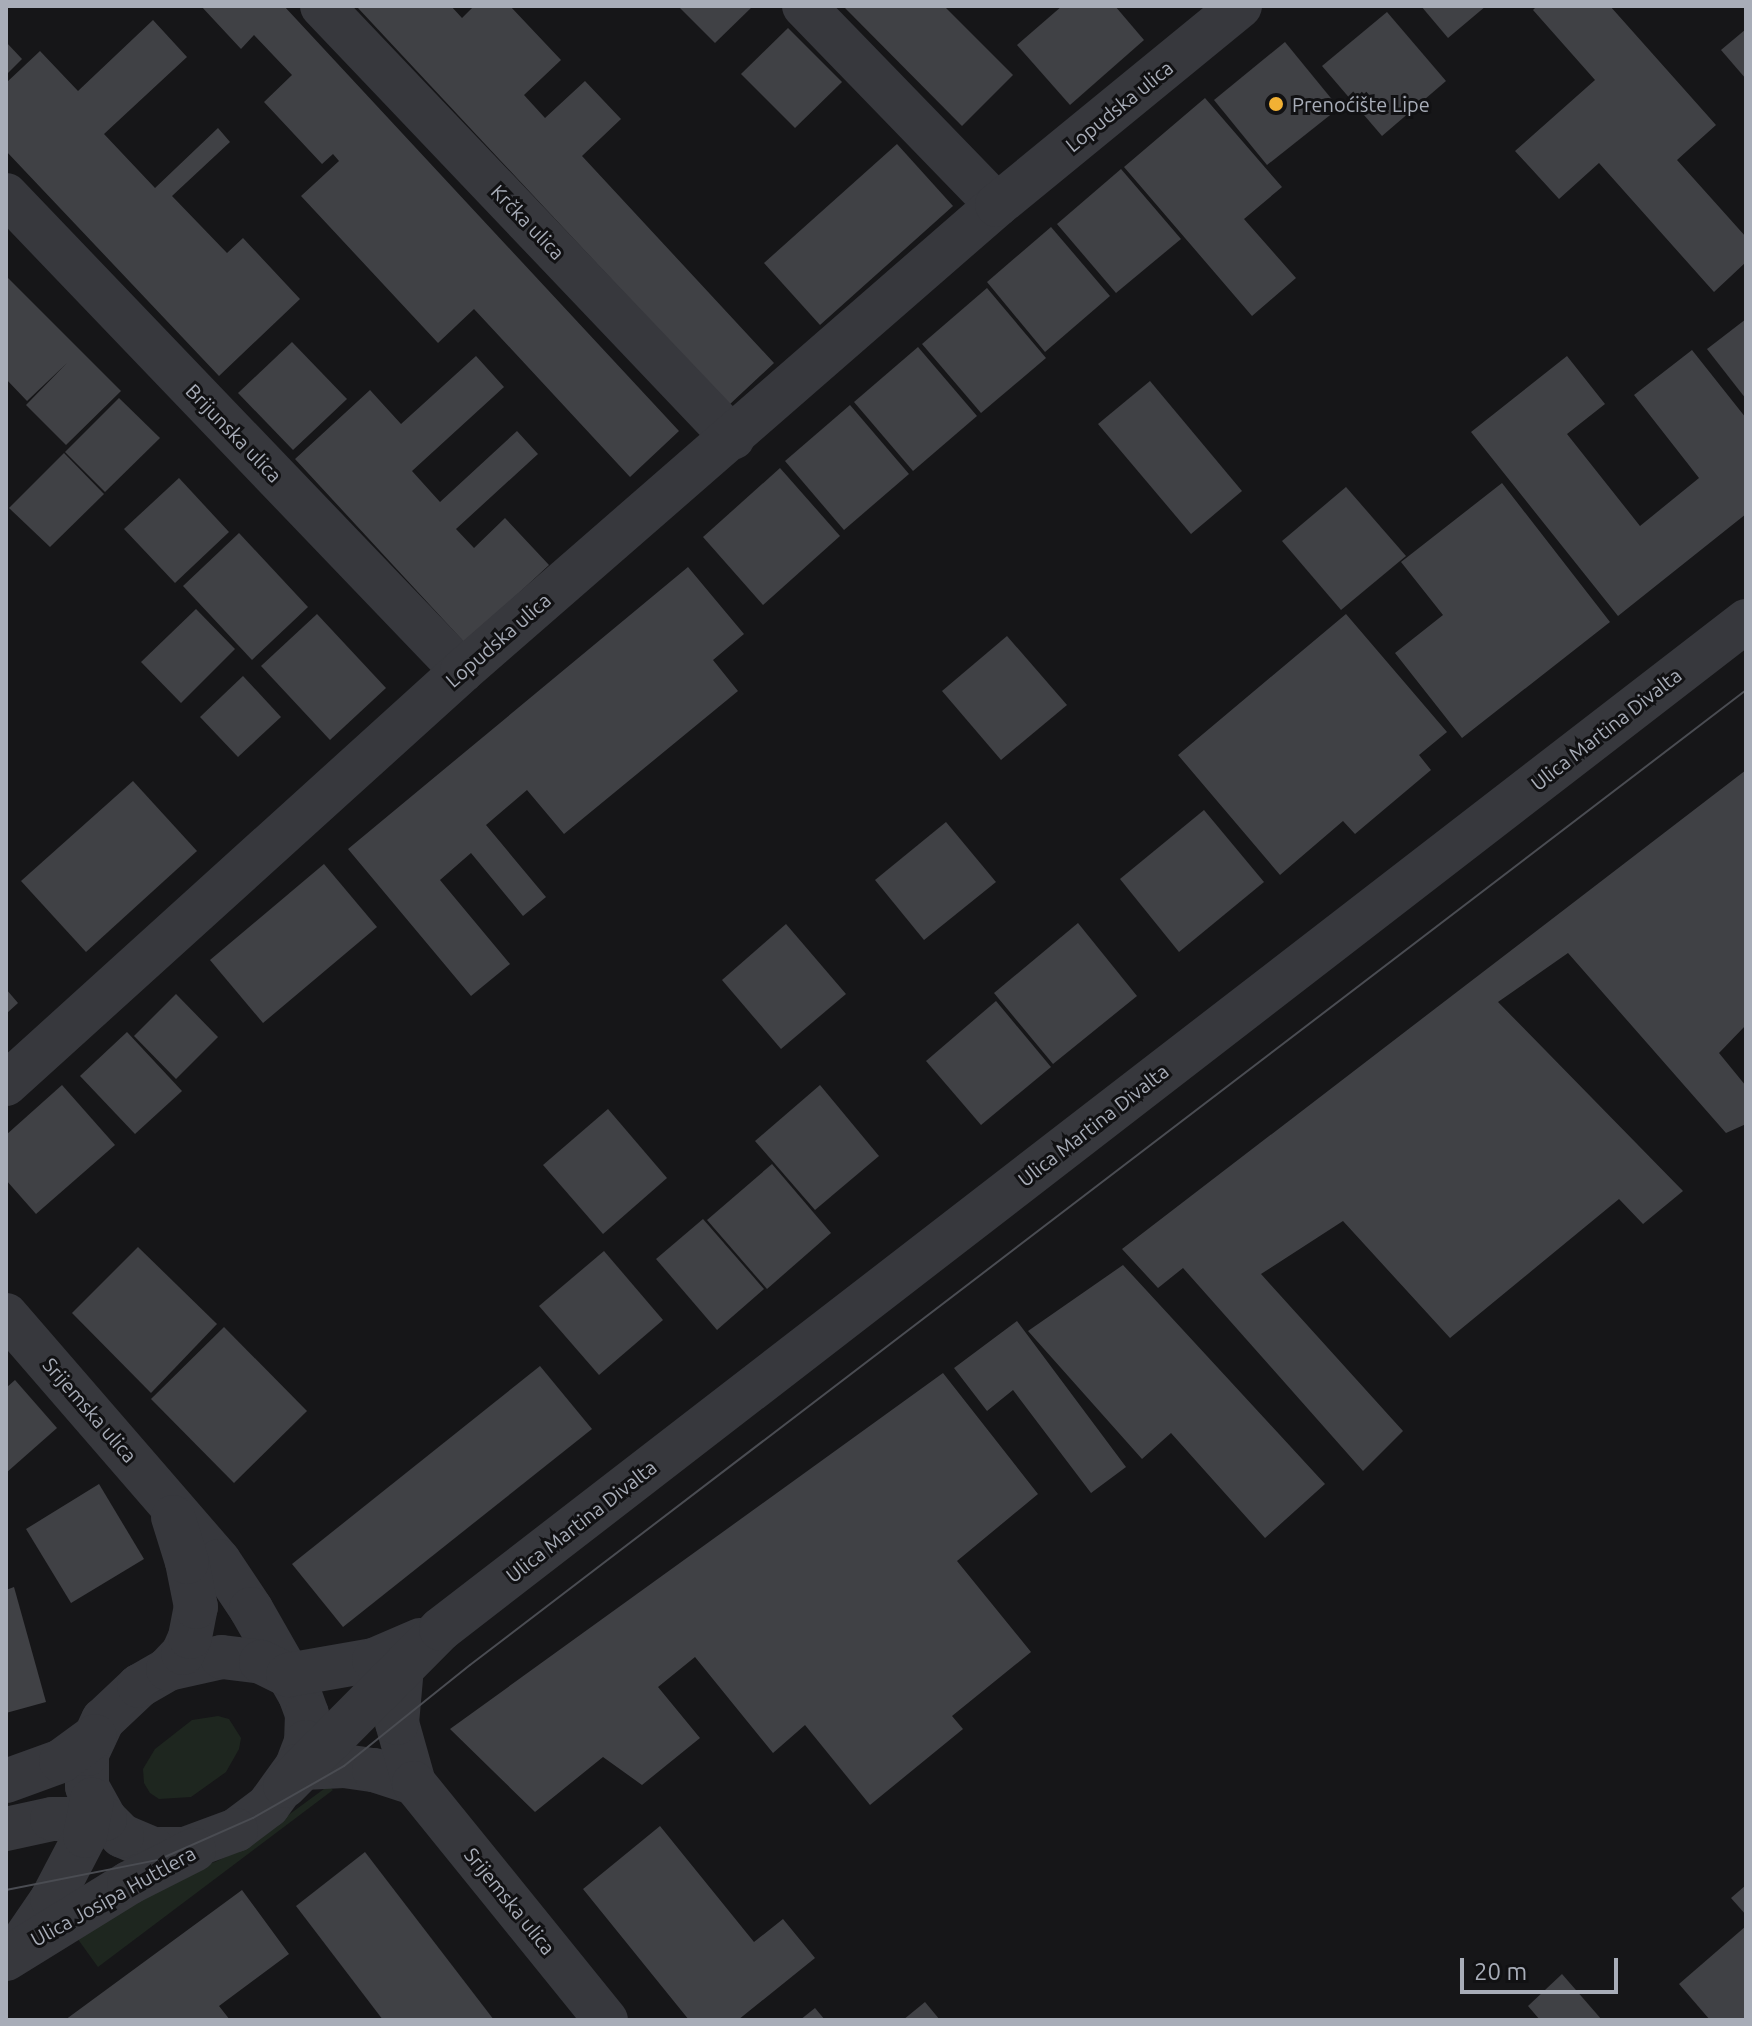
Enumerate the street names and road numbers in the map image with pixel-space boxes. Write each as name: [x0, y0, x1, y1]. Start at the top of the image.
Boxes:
street label: Lopudska ulica: [1060, 55, 1178, 157]
street label: Krčka ulica: [486, 179, 570, 265]
street label: Brijunska ulica: [181, 379, 287, 487]
street label: Lopudska ulica: [441, 588, 555, 692]
street label: Ulica Martina Divalta: [1526, 663, 1686, 795]
street label: Ulica Martina Divalta: [1013, 1059, 1173, 1191]
street label: Srijemska ulica: [38, 1353, 142, 1467]
street label: Ulica Martina Divalta: [501, 1455, 661, 1587]
street label: Ulica Josipa Huttlera: [26, 1841, 200, 1951]
street label: Srijemska ulica: [460, 1843, 560, 1959]

